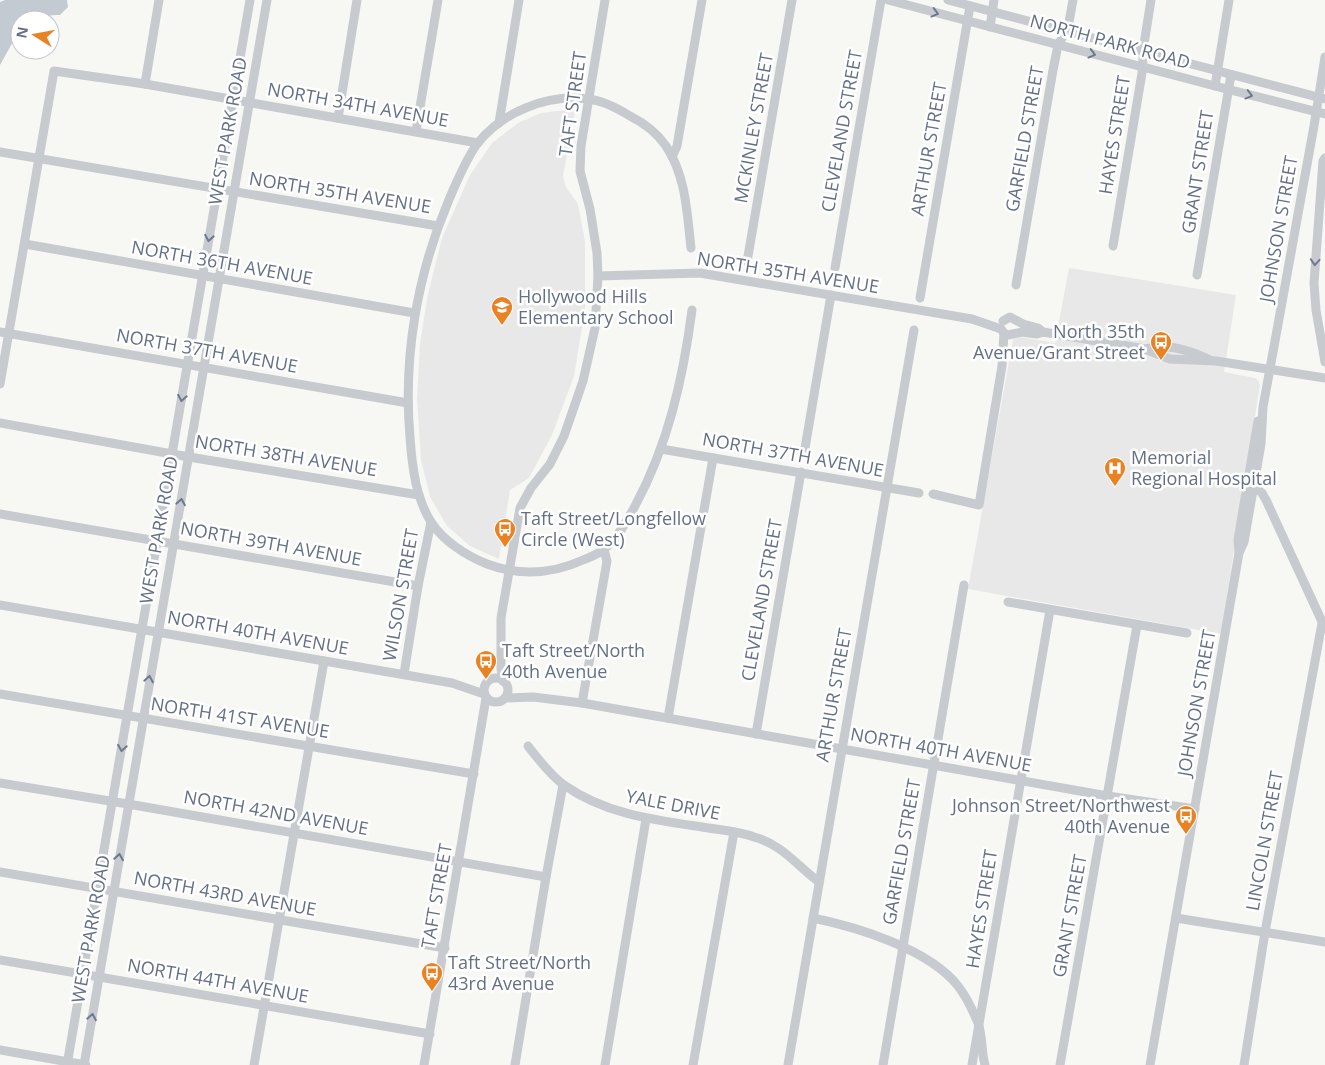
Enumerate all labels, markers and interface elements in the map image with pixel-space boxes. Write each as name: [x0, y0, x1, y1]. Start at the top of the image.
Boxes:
one-way arrow: [930, 7, 939, 17]
street label: NORTH PARK ROAD: [1027, 8, 1193, 74]
north arrow: [10, 10, 60, 60]
text: N: [11, 25, 32, 40]
street label: CLEVELAND STREET: [815, 48, 867, 214]
one-way arrow: [1088, 48, 1097, 59]
street label: TAFT STREET: [553, 50, 591, 158]
street label: MCKINLEY STREET: [728, 51, 778, 205]
street label: WEST PARK ROAD: [202, 55, 252, 207]
street label: GARFIELD STREET: [999, 64, 1049, 214]
street label: HAYES STREET: [1093, 74, 1135, 196]
street label: NORTH 34TH AVENUE: [266, 76, 451, 132]
street label: ARTHUR STREET: [904, 80, 952, 218]
one-way arrow: [1245, 89, 1254, 100]
street label: GRANT STREET: [1175, 108, 1219, 235]
street label: JOHNSON STREET: [1253, 154, 1303, 306]
street label: NORTH 35TH AVENUE: [248, 166, 433, 218]
one-way arrow: [205, 233, 215, 242]
street label: NORTH 36TH AVENUE: [130, 234, 315, 290]
street label: NORTH 35TH AVENUE: [696, 246, 881, 298]
one-way arrow: [1310, 259, 1321, 267]
place label: Hollywood Hills Elementary School: [518, 284, 674, 329]
school or university icon: Hollywood Hills Elementary School: [490, 295, 514, 326]
place label: North 35th Avenue/Grant Street: [973, 319, 1145, 364]
street label: NORTH 37TH AVENUE: [115, 322, 300, 378]
bus stop icon: North 35th Avenue/Grant Street: [1149, 330, 1173, 361]
one-way arrow: [177, 394, 187, 402]
street label: NORTH 37TH AVENUE: [701, 426, 886, 482]
street label: NORTH 38TH AVENUE: [194, 429, 379, 481]
place label: Memorial Regional Hospital: [1131, 445, 1277, 490]
street label: WEST PARK ROAD: [133, 454, 183, 606]
hospital icon: Memorial Regional Hospital: [1103, 456, 1127, 487]
one-way arrow: [175, 498, 185, 506]
place label: Taft Street/Longfellow Circle (West): [521, 506, 706, 551]
street label: NORTH 39TH AVENUE: [179, 515, 364, 571]
bus stop icon: Taft Street/Longfellow Circle (West): [493, 517, 517, 548]
street label: CLEVELAND STREET: [735, 517, 787, 683]
street label: WILSON STREET: [377, 527, 423, 663]
street label: NORTH 40TH AVENUE: [166, 604, 351, 660]
street label: ARTHUR STREET: [809, 626, 857, 764]
street label: JOHNSON STREET: [1171, 628, 1221, 780]
place label: Taft Street/North 40th Avenue: [502, 638, 645, 683]
bus stop icon: Taft Street/North 40th Avenue: [474, 649, 498, 680]
one-way arrow: [144, 675, 154, 684]
street label: NORTH 41ST AVENUE: [149, 691, 331, 743]
street label: NORTH 40TH AVENUE: [849, 721, 1034, 777]
one-way arrow: [117, 743, 127, 752]
street label: LINCOLN STREET: [1240, 769, 1288, 913]
street label: GARFIELD STREET: [876, 777, 926, 927]
street label: YALE DRIVE: [624, 783, 722, 825]
street label: NORTH 42ND AVENUE: [182, 784, 370, 840]
place label: Johnson Street/Northwest 40th Avenue: [950, 793, 1170, 838]
bus stop icon: Johnson Street/Northwest 40th Avenue: [1174, 804, 1198, 835]
street label: TAFT STREET: [415, 841, 457, 950]
street label: HAYES STREET: [960, 848, 1002, 970]
one-way arrow: [114, 852, 124, 861]
street label: GRANT STREET: [1046, 852, 1092, 979]
street label: WEST PARK ROAD: [65, 853, 115, 1005]
street label: NORTH 43RD AVENUE: [132, 865, 318, 921]
place label: Taft Street/North 43rd Avenue: [448, 950, 591, 995]
street label: NORTH 44TH AVENUE: [126, 952, 311, 1008]
bus stop icon: Taft Street/North 43rd Avenue: [420, 961, 444, 992]
one-way arrow: [86, 1013, 97, 1021]

